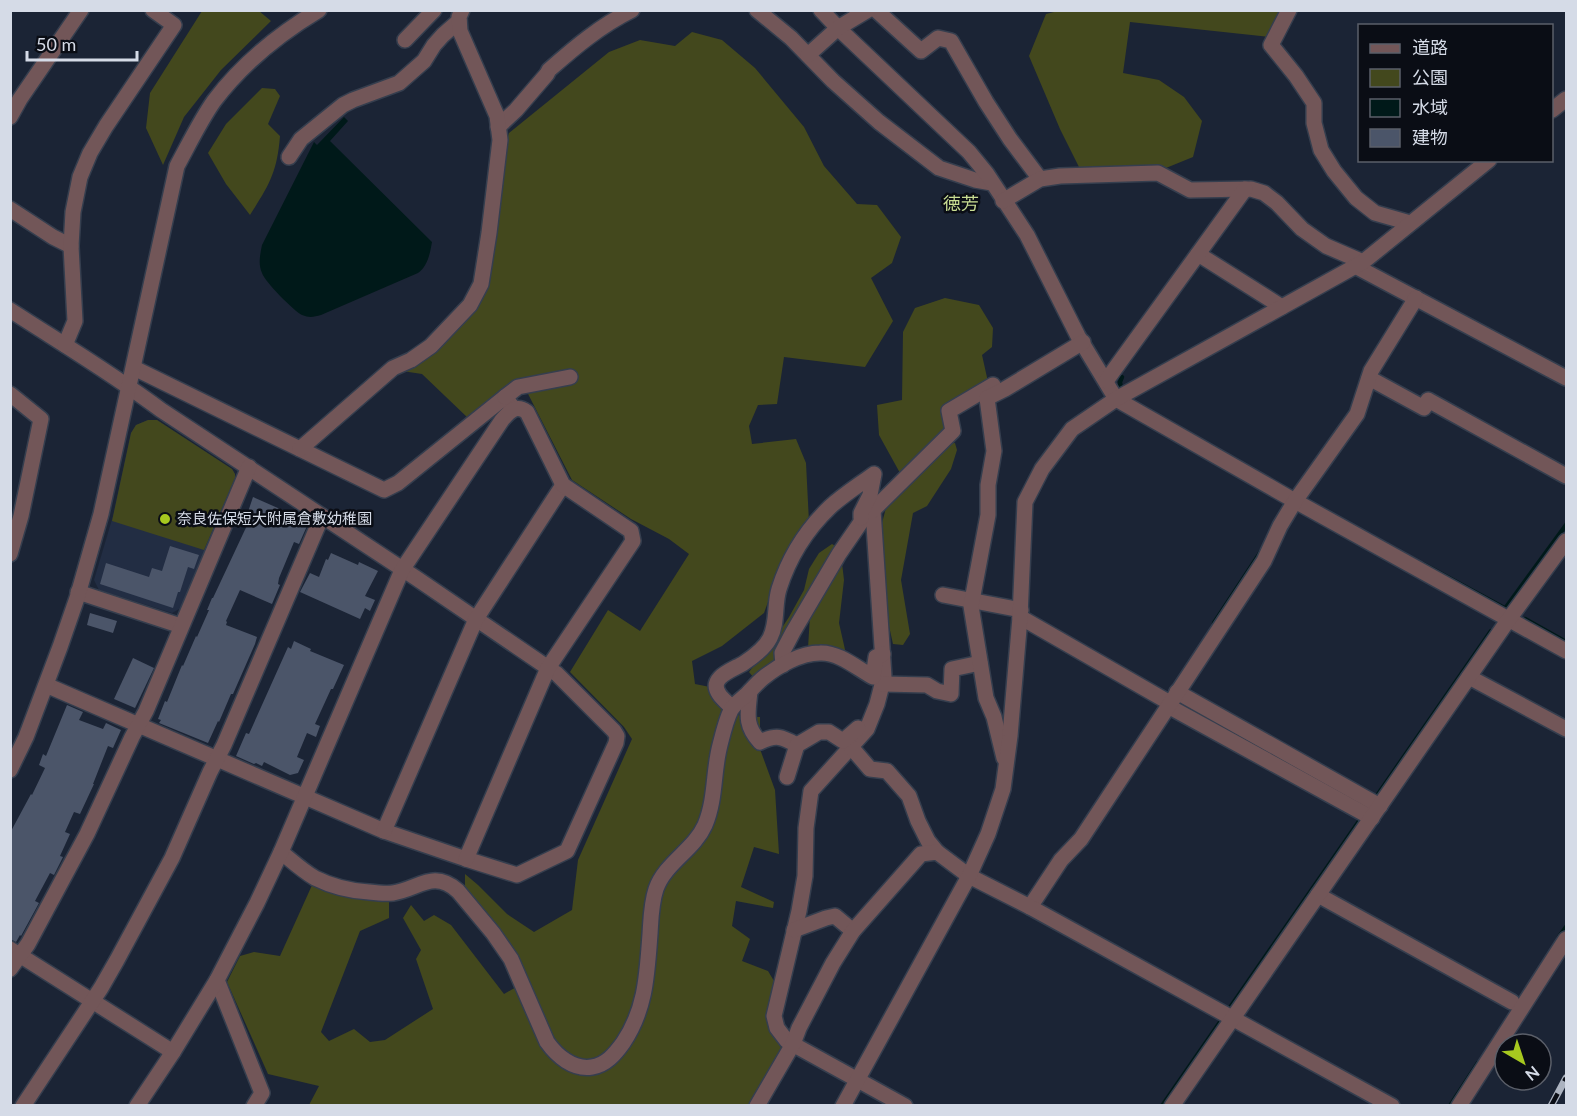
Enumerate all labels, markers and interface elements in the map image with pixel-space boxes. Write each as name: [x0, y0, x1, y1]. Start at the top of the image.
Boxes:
scale bar: [27, 24, 136, 62]
legend: [1358, 24, 1553, 162]
text: 50 m: [36, 33, 76, 55]
text: 道路: [1412, 36, 1448, 58]
text: 公園: [1412, 66, 1448, 88]
text: 水域: [1412, 96, 1448, 118]
text: 建物: [1412, 126, 1448, 148]
district label: 徳芳: [943, 192, 979, 214]
place label: 奈良佐保短大附属倉敷幼稚園: [177, 509, 372, 527]
marker: 奈良佐保短大附属倉敷幼稚園: [158, 512, 172, 526]
north arrow: [1493, 1032, 1553, 1092]
text: N: [1522, 1063, 1544, 1085]

